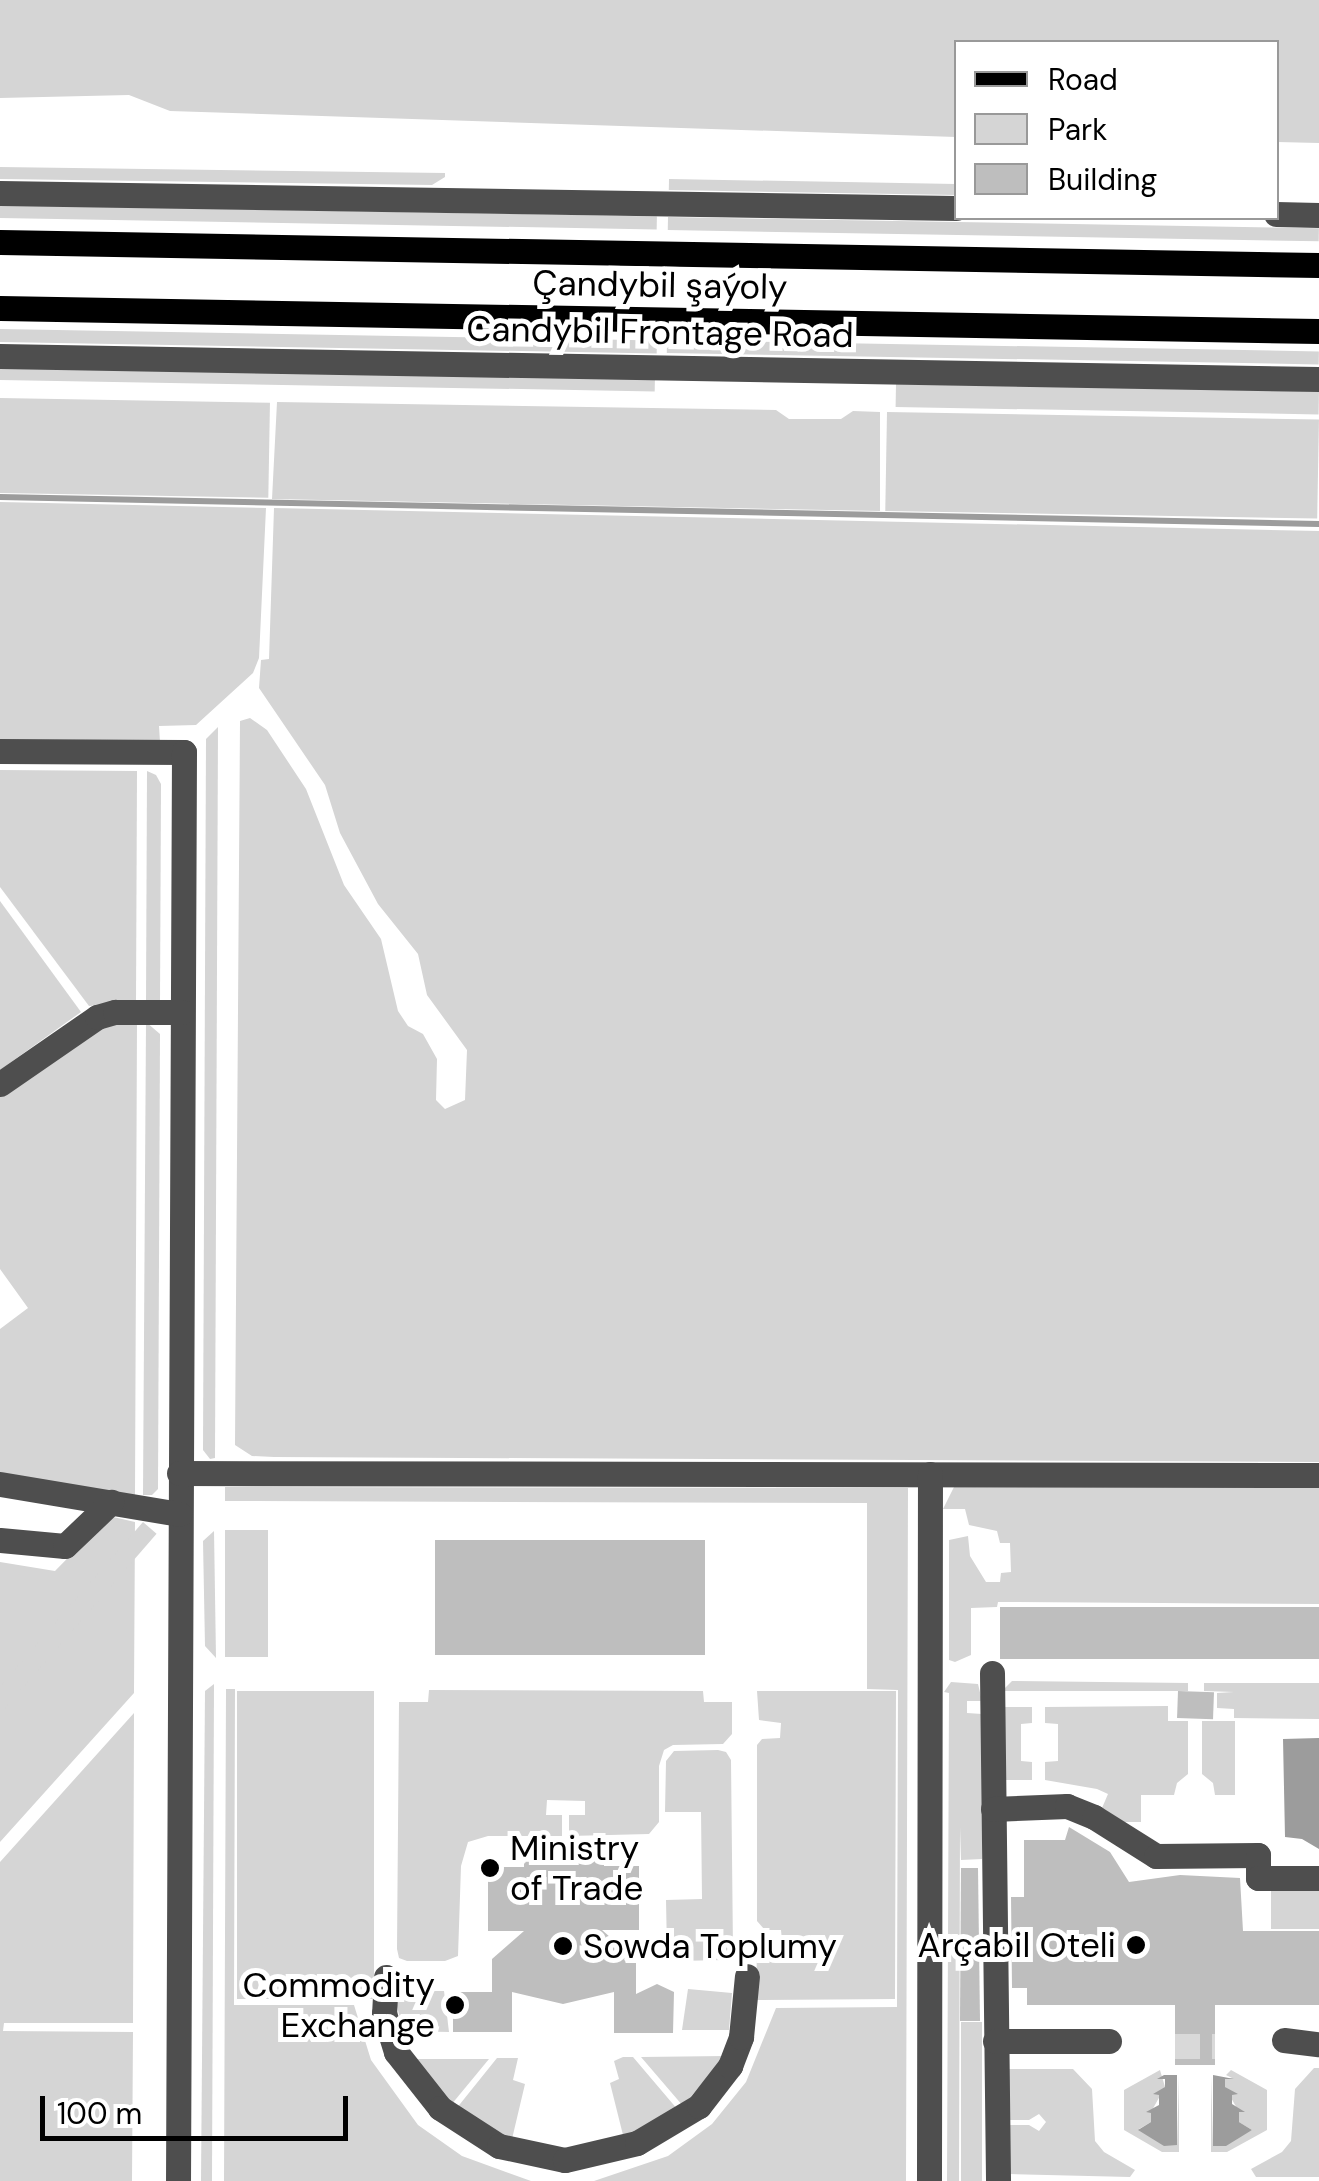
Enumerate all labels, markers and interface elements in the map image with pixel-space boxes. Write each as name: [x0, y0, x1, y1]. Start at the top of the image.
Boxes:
legend: [954, 40, 1279, 220]
text: Road: [1048, 60, 1118, 99]
text: Park: [1048, 110, 1107, 149]
text: Building: [1048, 160, 1157, 199]
street label: Çandybil şaýoly: [532, 262, 788, 308]
street label: Candybil Frontage Road: [466, 308, 854, 356]
place label: Ministry of Trade: [510, 1827, 643, 1909]
marker: Ministry of Trade: [479, 1857, 501, 1879]
place label: Arçabil Oteli: [918, 1924, 1116, 1966]
place label: Sowda Toplumy: [583, 1925, 837, 1967]
marker: Arçabil Oteli: [1125, 1934, 1147, 1956]
marker: Sowda Toplumy: [552, 1935, 574, 1957]
place label: Commodity Exchange: [243, 1964, 435, 2046]
marker: Commodity Exchange: [444, 1994, 466, 2016]
scale bar: [45, 2076, 352, 2138]
text: 100 m: [57, 2094, 142, 2133]

